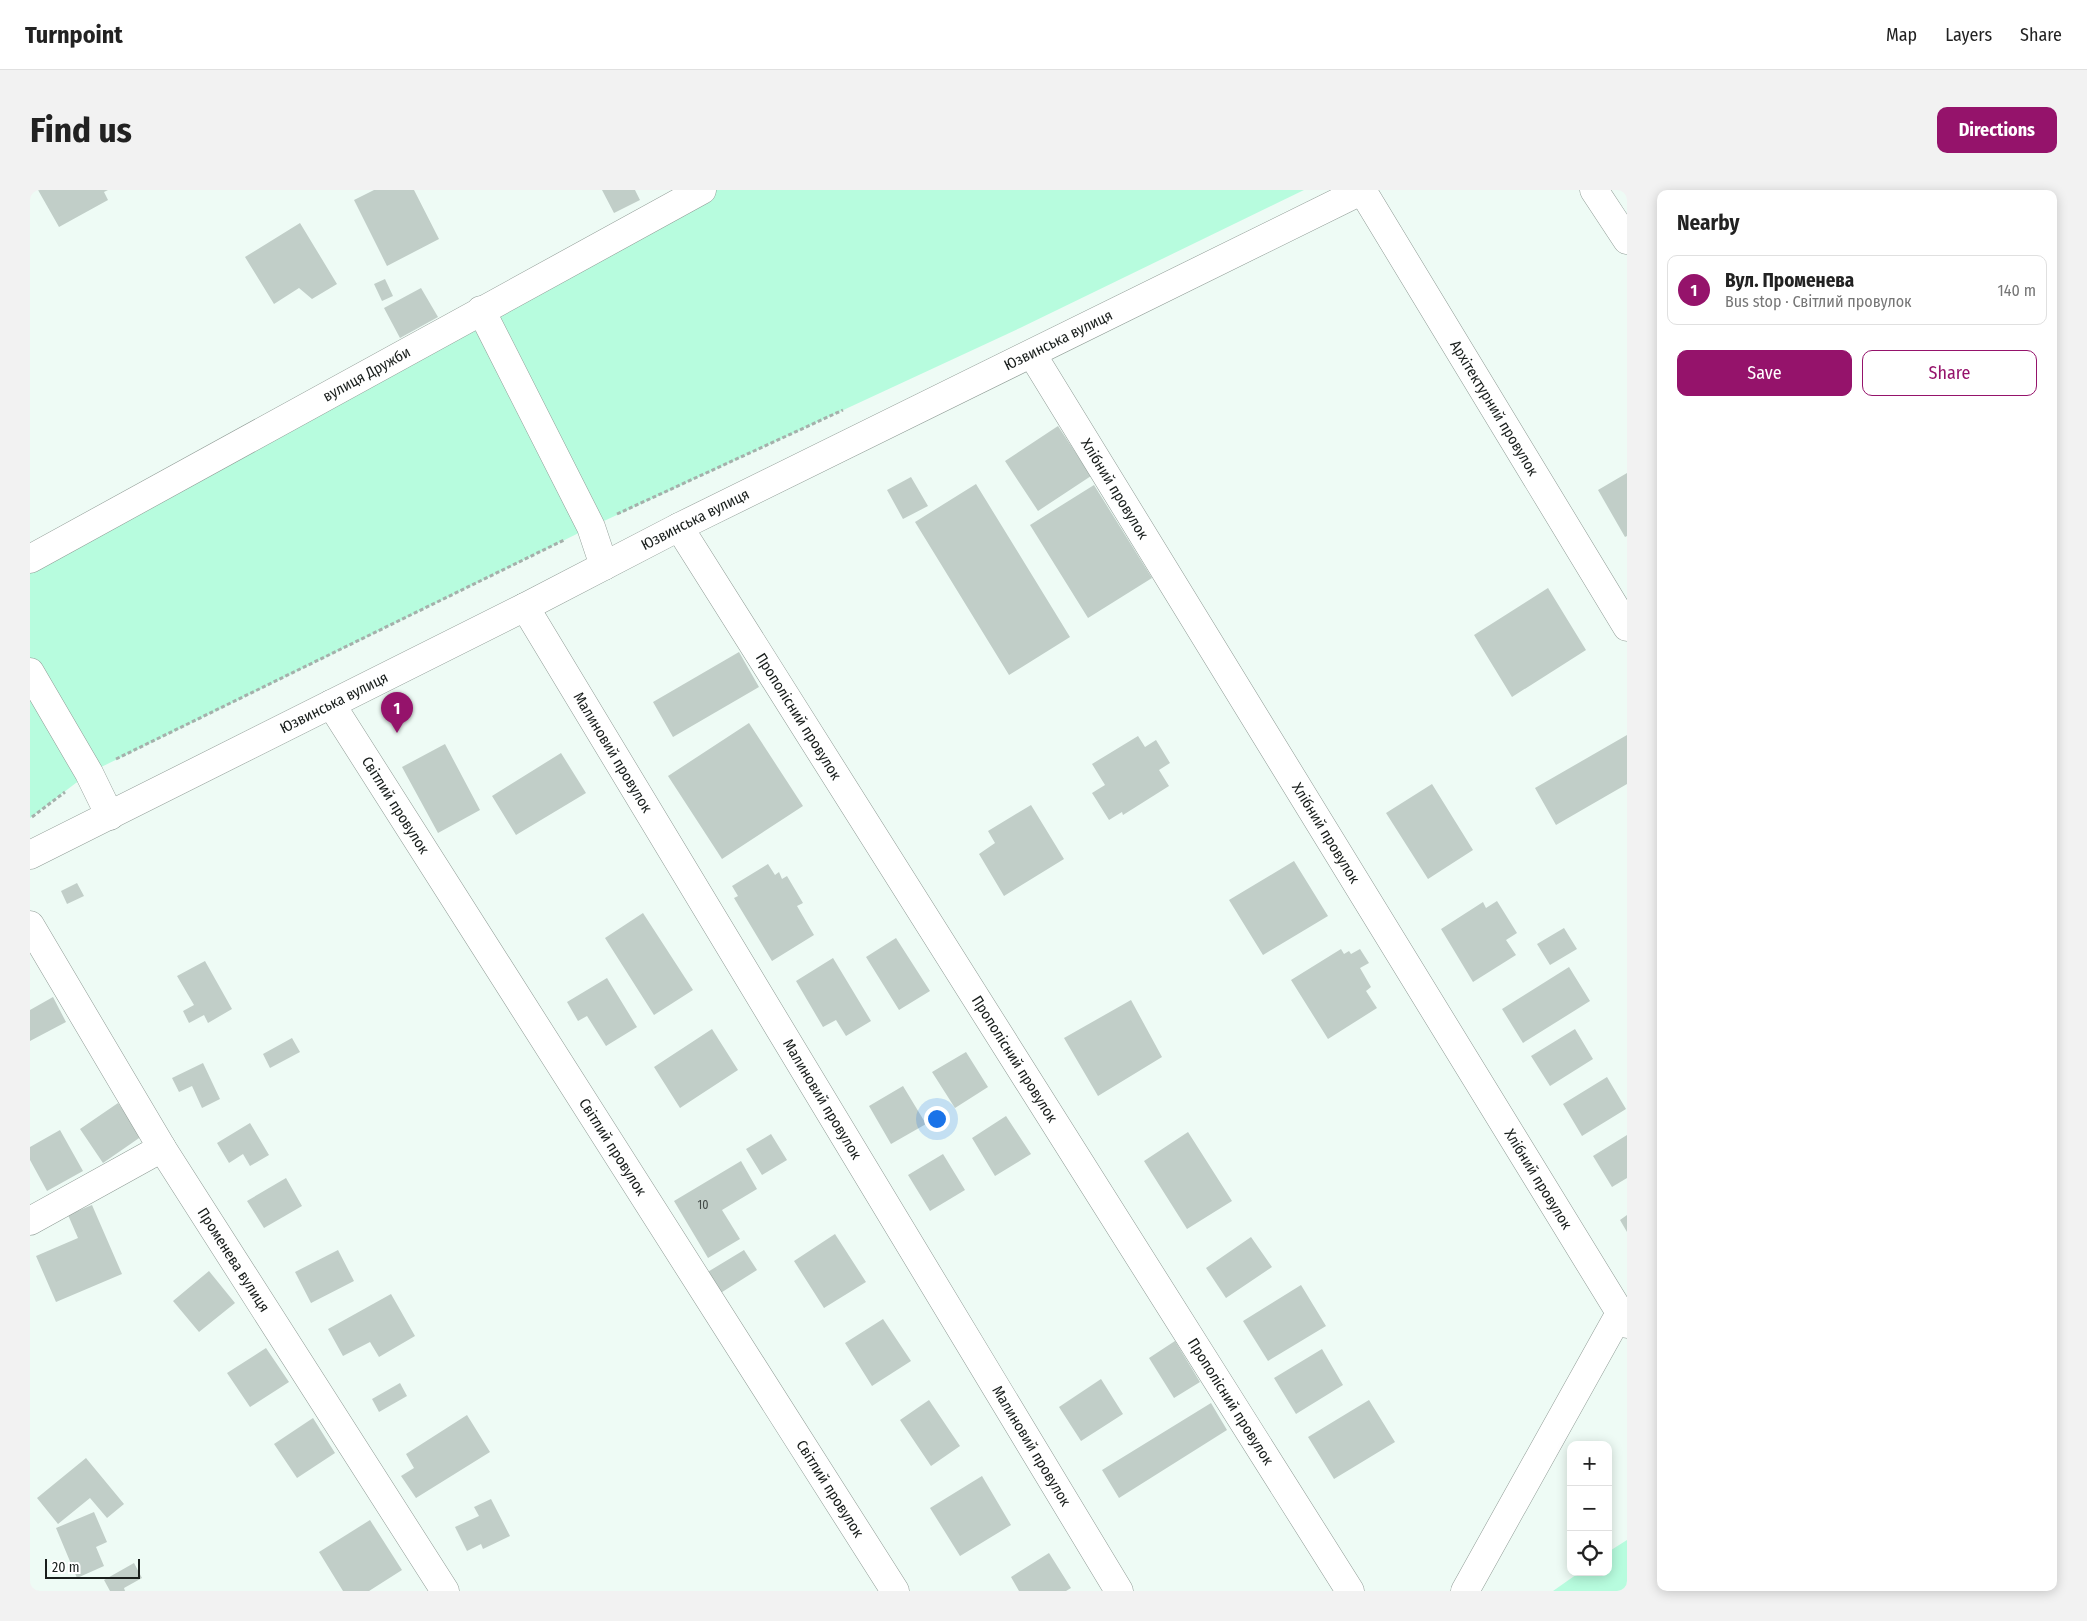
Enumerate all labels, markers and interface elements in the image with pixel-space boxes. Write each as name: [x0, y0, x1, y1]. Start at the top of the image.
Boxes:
text: Turnpoint: [25, 21, 123, 49]
text: Map: [1886, 24, 1917, 46]
text: Layers: [1945, 24, 1992, 46]
text: Share: [2020, 24, 2062, 46]
button: Directions: [1937, 107, 2057, 153]
text: Find us: [30, 109, 132, 151]
text: Nearby: [1677, 210, 1739, 236]
text: Вул. Променева: [1725, 269, 1854, 292]
text: 1: [1691, 281, 1697, 300]
text: 140 m: [1998, 281, 2036, 300]
text: Bus stop · Світлий провулок: [1725, 292, 1912, 311]
street label: Юзвинська вулиця: [1001, 306, 1115, 374]
street label: Архітектурний провулок: [1446, 337, 1542, 479]
street label: вулиця Дружби: [320, 343, 413, 405]
button: Save: [1677, 350, 1852, 396]
button: Share: [1862, 350, 2037, 396]
street label: Хлібний провулок: [1077, 435, 1152, 542]
street label: Юзвинська вулиця: [638, 485, 752, 554]
street label: Прополісний провулок: [752, 650, 845, 783]
street label: Юзвинська вулиця: [277, 668, 391, 737]
street label: Малиновий провулок: [570, 689, 656, 816]
pin: 1: [381, 692, 413, 733]
street label: Світлий провулок: [358, 753, 433, 857]
street label: Хлібний провулок: [1288, 779, 1363, 887]
street label: Прополісний провулок: [968, 992, 1061, 1126]
street label: Малиновий провулок: [779, 1036, 865, 1163]
street label: Світлий провулок: [575, 1095, 650, 1199]
your location: [924, 1106, 950, 1132]
street label: Хлібний провулок: [1500, 1126, 1576, 1233]
house number: 10: [698, 1198, 708, 1212]
street label: Променева вулиця: [194, 1204, 273, 1315]
street label: Прополісний провулок: [1184, 1335, 1277, 1468]
street label: Малиновий провулок: [988, 1383, 1075, 1509]
street label: Світлий провулок: [792, 1437, 868, 1541]
map controls: [1567, 1441, 1612, 1576]
button: +: [1567, 1441, 1612, 1486]
button: −: [1567, 1486, 1612, 1531]
button: locate: [1567, 1531, 1612, 1576]
scale bar: [45, 1556, 140, 1579]
text: 20 m: [52, 1559, 80, 1576]

